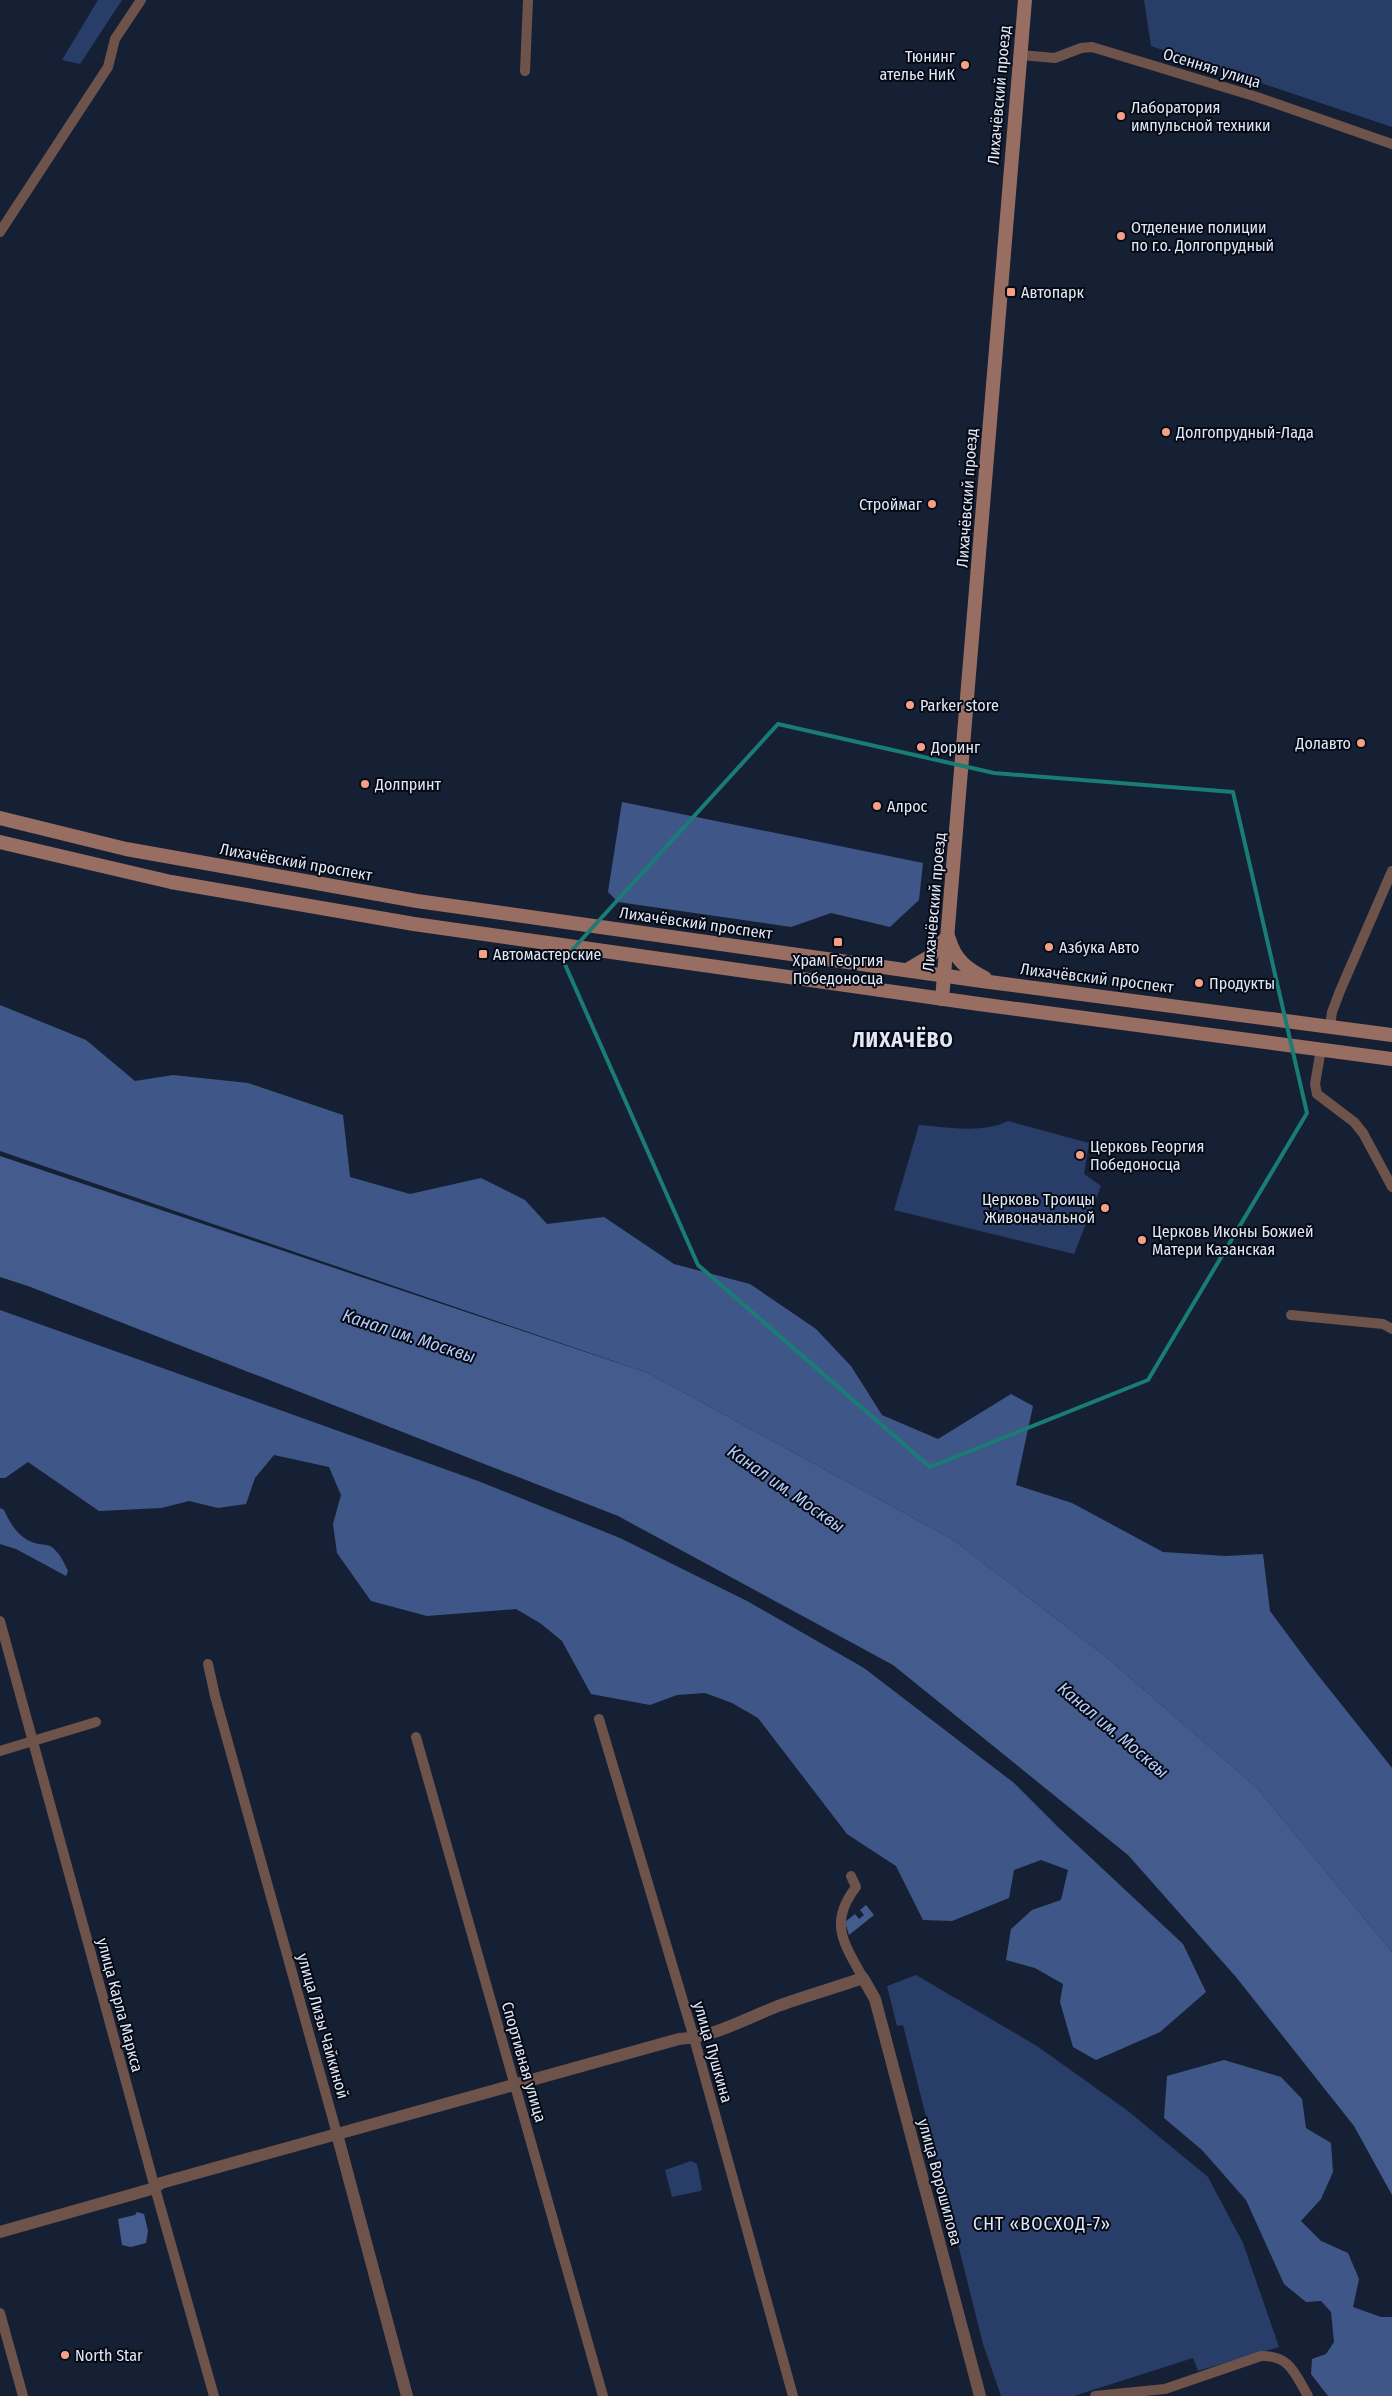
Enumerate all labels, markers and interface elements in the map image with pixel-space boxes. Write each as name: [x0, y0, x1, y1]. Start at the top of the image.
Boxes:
street label: Лихачёвский проезд: [983, 25, 1015, 165]
street label: Осенняя улица: [1161, 44, 1263, 92]
place label: Тюнинг ателье НиК: [880, 47, 956, 84]
marker: Тюнинг ателье НиК: [959, 59, 971, 71]
place label: Лаборатория импульсной техники: [1131, 98, 1271, 135]
marker: Лаборатория импульсной техники: [1115, 110, 1127, 122]
place label: Отделение полиции по г.о. Долгопрудный: [1131, 218, 1274, 255]
marker: Отделение полиции по г.о. Долгопрудный: [1115, 230, 1127, 242]
place label: Автопарк: [1021, 283, 1084, 302]
marker: Автопарк: [1005, 286, 1017, 298]
place label: Долгопрудный-Лада: [1175, 423, 1314, 442]
marker: Долгопрудный-Лада: [1160, 426, 1172, 438]
street label: Лихачёвский проезд: [953, 428, 981, 568]
place label: Строймаг: [859, 495, 923, 514]
marker: Строймаг: [926, 498, 938, 510]
place label: Parker store: [920, 696, 999, 715]
marker: Parker store: [904, 699, 916, 711]
place label: Долавто: [1295, 734, 1351, 753]
marker: Долавто: [1355, 737, 1367, 749]
place label: Доринг: [930, 738, 981, 757]
marker: Доринг: [915, 741, 927, 753]
place label: Долпринт: [374, 775, 441, 794]
marker: Долпринт: [359, 778, 371, 790]
place label: Алрос: [887, 797, 928, 816]
marker: Алрос: [871, 800, 883, 812]
street label: Лихачёвский проезд: [918, 832, 950, 972]
street label: Лихачёвский проспект: [218, 839, 374, 885]
street label: Лихачёвский проспект: [618, 903, 774, 943]
marker: Храм Георгия Победоносца: [832, 936, 844, 948]
place label: Азбука Авто: [1059, 938, 1139, 957]
marker: Азбука Авто: [1043, 941, 1055, 953]
place label: Автомастерские: [493, 945, 602, 964]
marker: Автомастерские: [477, 948, 489, 960]
place label: Храм Георгия Победоносца: [793, 951, 883, 988]
street label: Лихачёвский проспект: [1019, 959, 1175, 997]
place label: Продукты: [1209, 974, 1275, 993]
marker: Продукты: [1193, 977, 1205, 989]
district label: ЛИХАЧЁВО: [852, 1026, 954, 1053]
place label: Церковь Георгия Победоносца: [1090, 1137, 1204, 1174]
marker: Церковь Георгия Победоносца: [1074, 1149, 1086, 1161]
place label: Церковь Троицы Живоначальной: [982, 1190, 1095, 1227]
marker: Церковь Троицы Живоначальной: [1099, 1202, 1111, 1214]
place label: Церковь Иконы Божией Матери Казанская: [1152, 1222, 1313, 1259]
marker: Церковь Иконы Божией Матери Казанская: [1136, 1234, 1148, 1246]
water label: Канал им. Москвы: [340, 1304, 478, 1368]
water label: Канал им. Москвы: [723, 1440, 849, 1538]
water label: Канал им. Москвы: [1053, 1677, 1173, 1783]
street label: улица Карла Маркса: [93, 1936, 147, 2074]
street label: улица Лизы Чайкиной: [293, 1951, 353, 2101]
street label: улица Пушкина: [689, 1999, 737, 2105]
street label: Спортивная улица: [498, 2000, 550, 2124]
street label: улица Ворошилова: [914, 2117, 966, 2248]
district label: СНТ «ВОСХОД-7»: [973, 2213, 1111, 2235]
place label: North Star: [75, 2346, 143, 2365]
marker: North Star: [59, 2349, 71, 2361]

